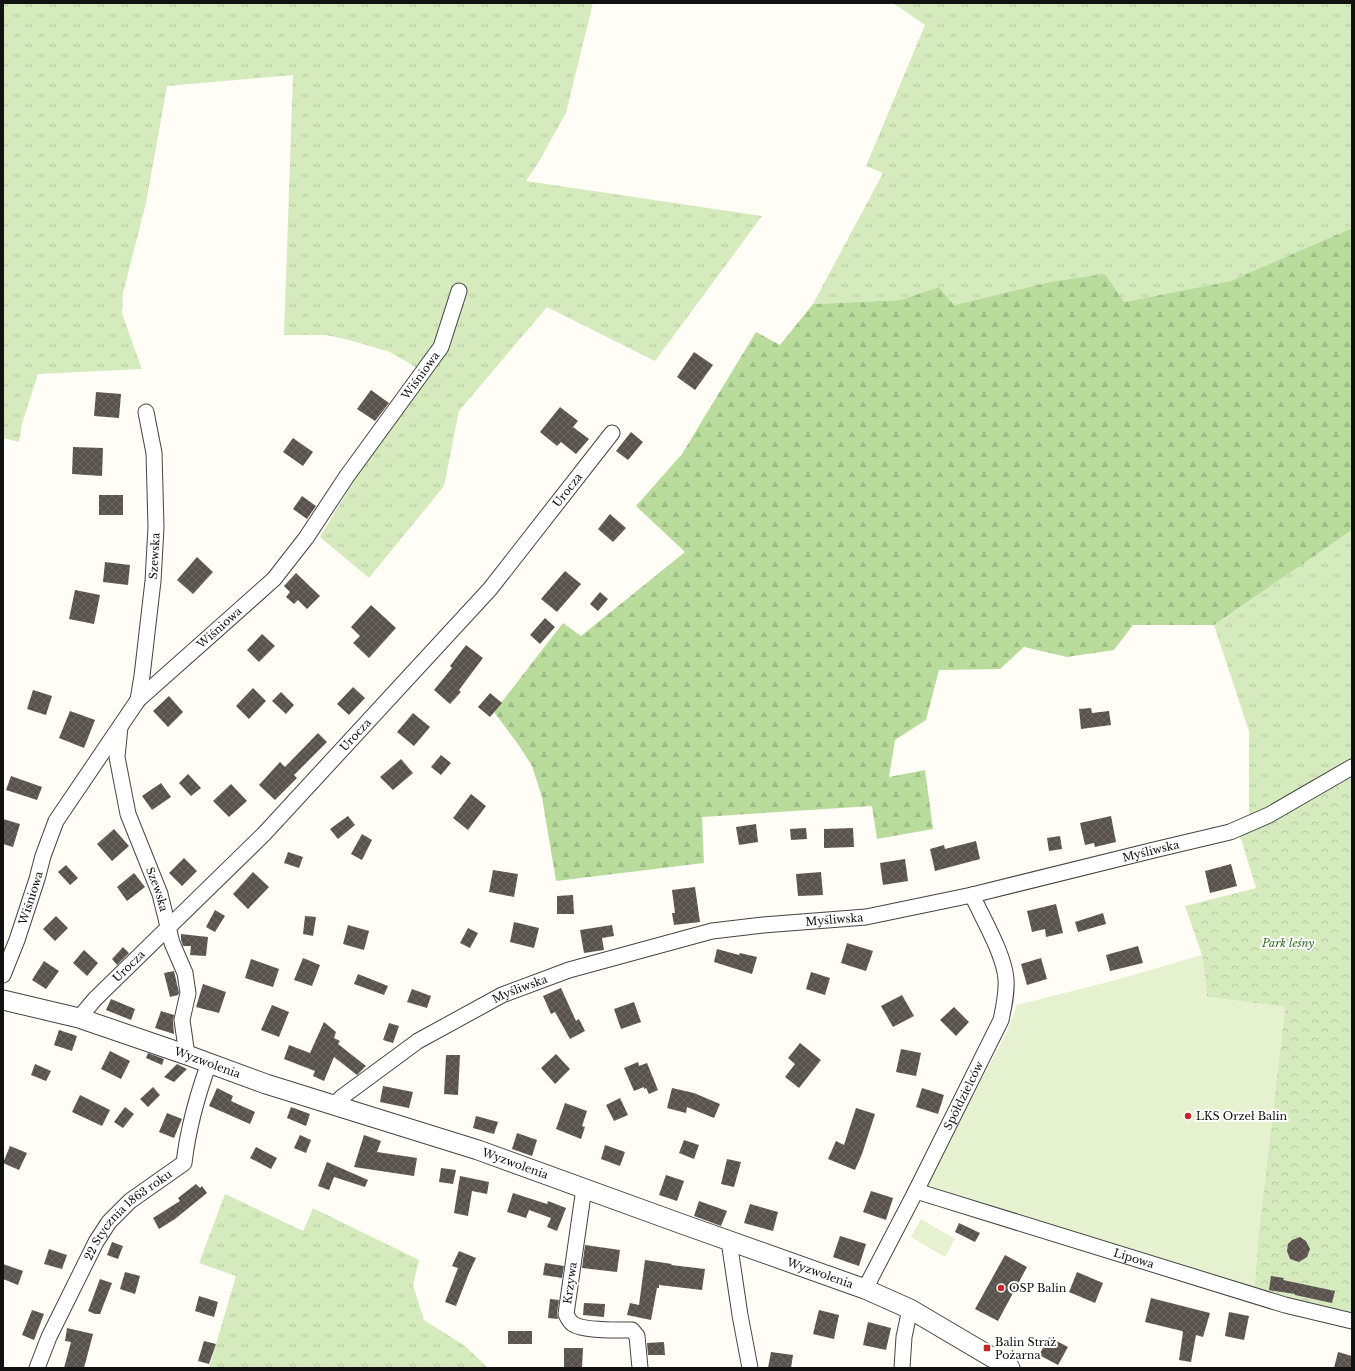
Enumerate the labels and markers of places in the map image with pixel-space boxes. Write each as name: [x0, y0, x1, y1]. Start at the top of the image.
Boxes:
place label: LKS Orzeł Balin: [1196, 1109, 1288, 1123]
marker: LKS Orzeł Balin: [1183, 1111, 1193, 1121]
place label: OSP Balin: [1009, 1281, 1067, 1295]
marker: OSP Balin: [996, 1283, 1006, 1293]
place label: Balin Straż Pożarna: [995, 1335, 1056, 1362]
marker: Balin Straż Pożarna: [982, 1343, 992, 1353]

